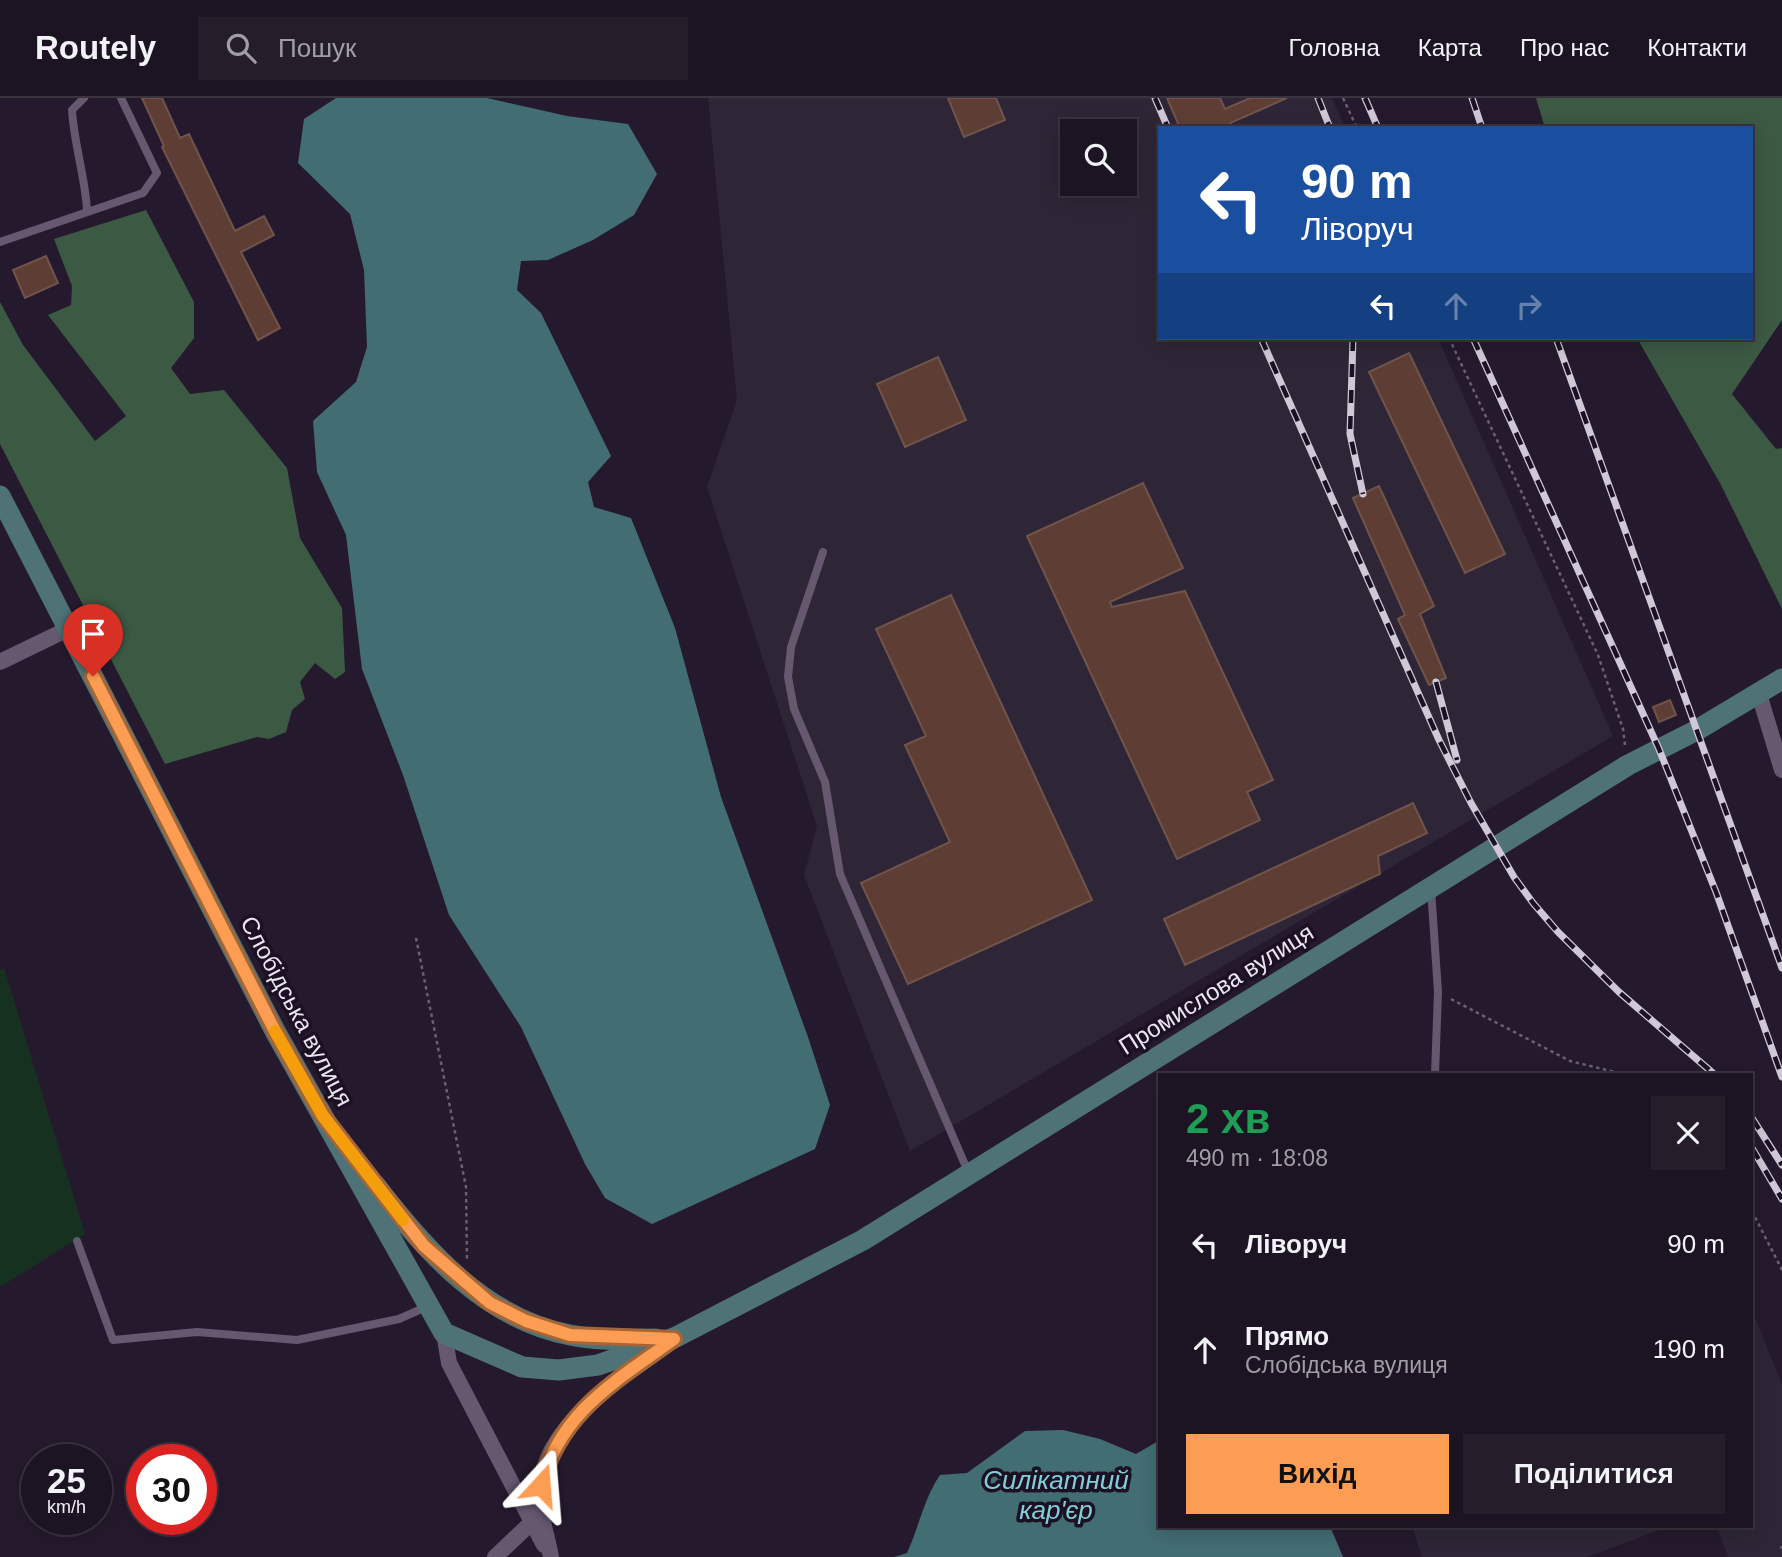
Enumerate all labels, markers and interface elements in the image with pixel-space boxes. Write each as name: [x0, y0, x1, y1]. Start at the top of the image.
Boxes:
search box: [198, 17, 688, 80]
text: Routely: [35, 29, 156, 66]
icon: search: [222, 29, 260, 67]
text: Пошук: [278, 33, 356, 63]
text: Головна: [1289, 34, 1380, 61]
text: Карта: [1418, 34, 1482, 61]
text: Про нас: [1520, 34, 1609, 61]
text: Контакти: [1647, 34, 1747, 61]
map controls: [1060, 119, 1137, 196]
button: search: [1060, 119, 1137, 196]
icon: left: [1186, 154, 1277, 245]
text: 90 m: [1301, 154, 1413, 208]
text: Ліворуч: [1301, 211, 1414, 247]
icon: left: [1364, 287, 1402, 325]
icon: ahead: [1437, 287, 1475, 325]
icon: right: [1510, 287, 1548, 325]
pin: [63, 604, 123, 676]
icon: arrive: [74, 615, 112, 653]
street label: Слобідська вулиця: [235, 911, 359, 1111]
street label: Промислова вулиця: [1114, 918, 1318, 1060]
text: 2 хв: [1186, 1095, 1270, 1142]
button: close: [1651, 1096, 1725, 1170]
text: 490 m · 18:08: [1186, 1145, 1328, 1171]
icon: left: [1186, 1226, 1224, 1264]
text: Ліворуч: [1245, 1229, 1347, 1259]
text: 90 m: [1667, 1229, 1725, 1259]
text: Прямо: [1245, 1321, 1329, 1351]
icon: ahead: [1186, 1331, 1224, 1369]
text: 190 m: [1653, 1334, 1725, 1364]
text: Слобідська вулиця: [1245, 1352, 1448, 1378]
button: Вихід: [1186, 1434, 1449, 1514]
button: Поділитися: [1463, 1434, 1725, 1514]
speed limit sign: 30: [126, 1444, 217, 1535]
position arrow: [504, 1448, 578, 1522]
text: 25: [47, 1461, 86, 1500]
water label: Силікатний кар'єр: [983, 1465, 1129, 1525]
text: km/h: [47, 1497, 86, 1517]

